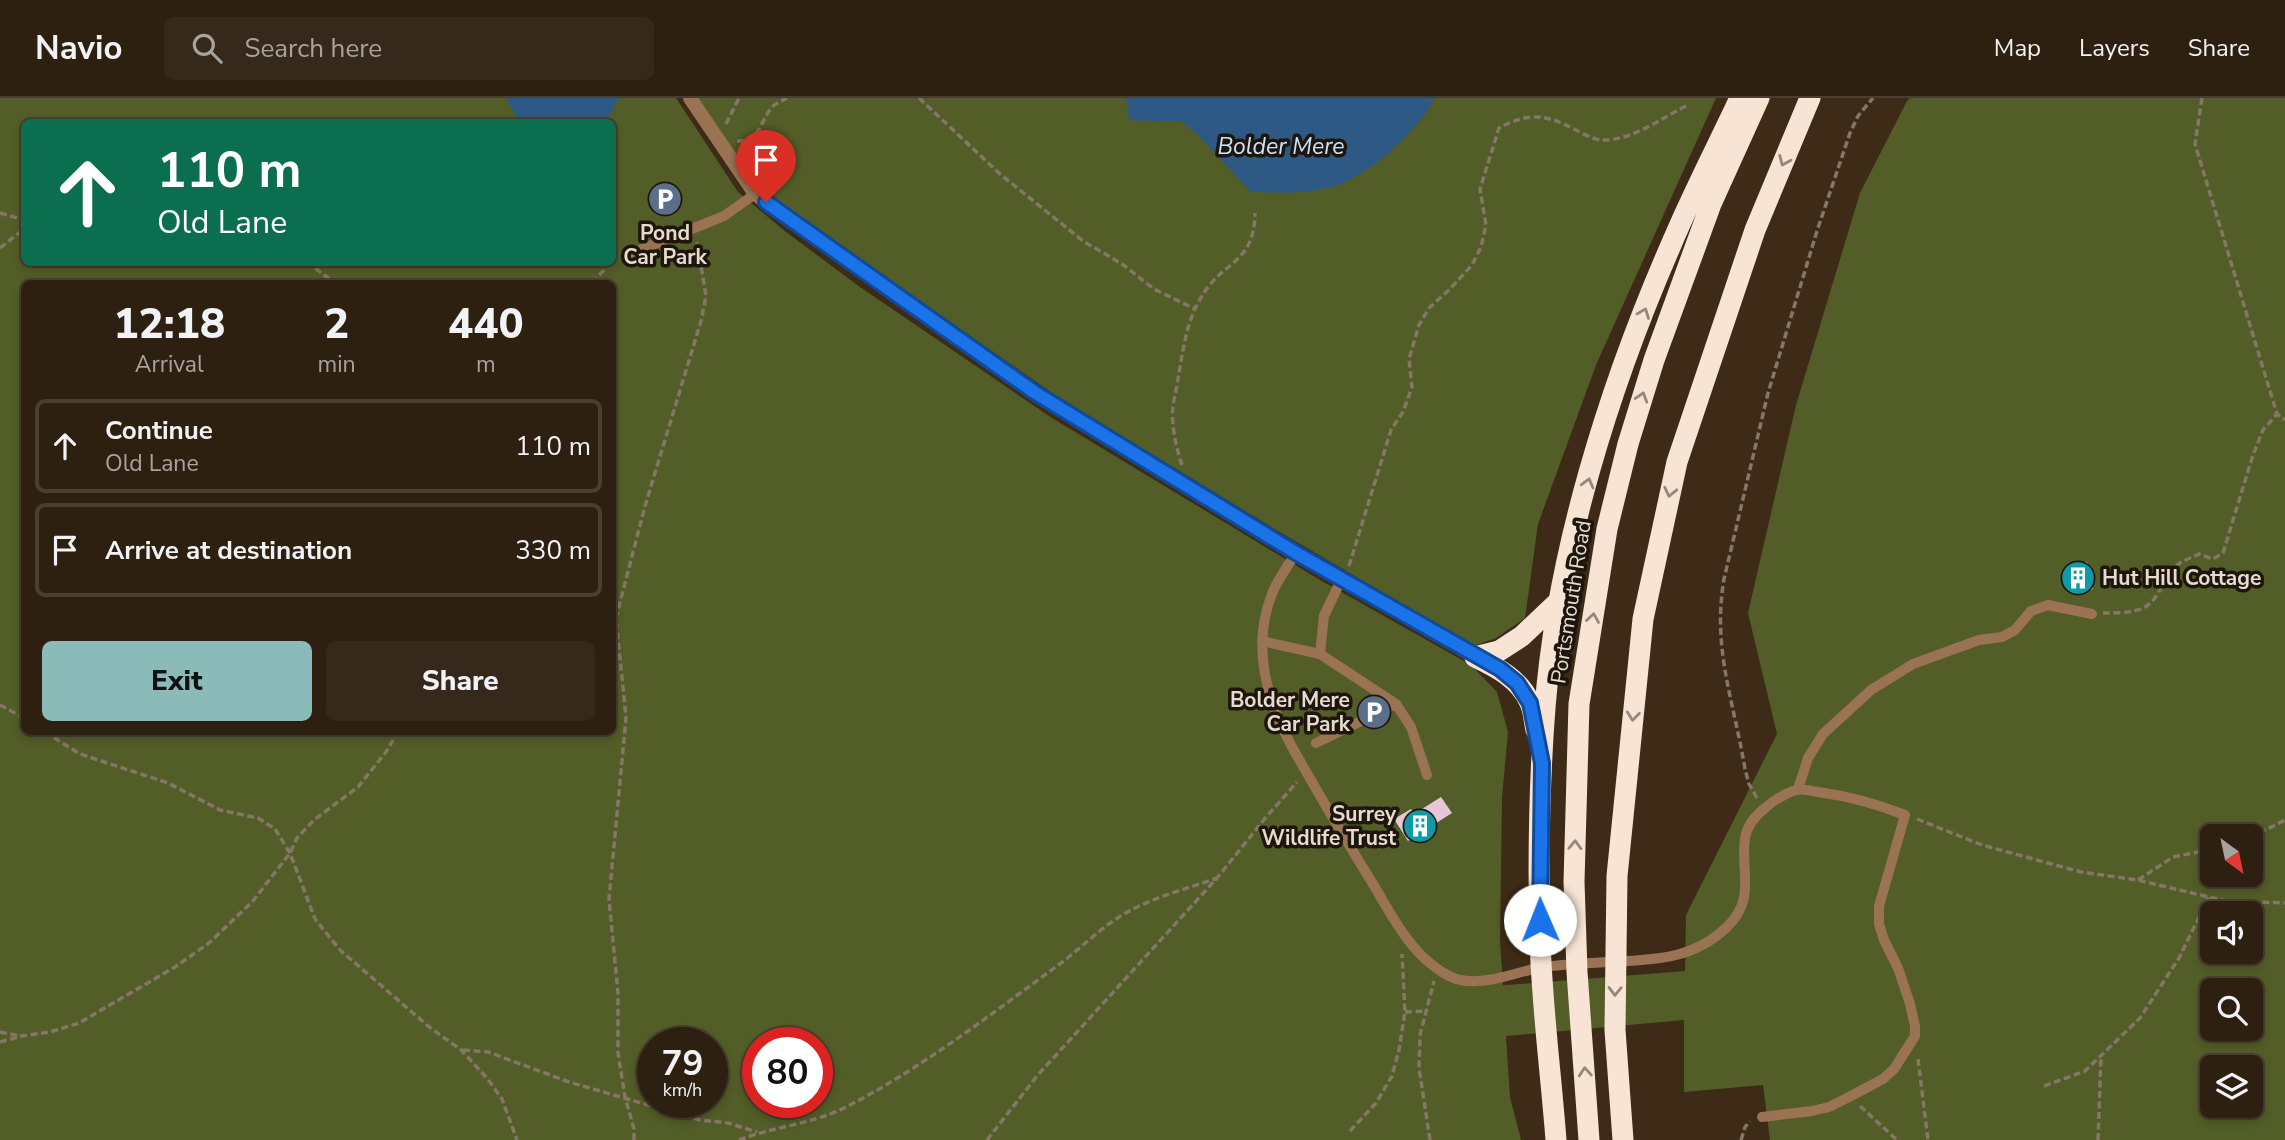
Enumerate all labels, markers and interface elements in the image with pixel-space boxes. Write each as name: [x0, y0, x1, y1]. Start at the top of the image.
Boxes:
search box: [164, 17, 654, 80]
text: Navio: [35, 26, 122, 71]
icon: search: [188, 29, 226, 67]
text: Search here: [244, 31, 382, 66]
text: Map: [1994, 32, 2041, 64]
text: Layers: [2079, 32, 2150, 64]
text: Share: [2188, 32, 2250, 64]
pin: [736, 130, 796, 202]
water label: Bolder Mere: [1217, 131, 1345, 162]
text: 110 m: [157, 137, 301, 204]
icon: arrive: [747, 141, 785, 179]
icon: ahead: [42, 147, 133, 238]
one-way arrow: [1778, 154, 1792, 166]
parking icon: Pond Car Park: [646, 180, 684, 218]
text: Old Lane: [157, 201, 287, 244]
place label: Pond Car Park: [623, 219, 707, 271]
text: 12:18: [113, 296, 225, 353]
text: 2: [324, 296, 349, 353]
text: 440: [448, 296, 524, 353]
one-way arrow: [1636, 308, 1650, 320]
text: Arrival: [135, 349, 204, 380]
text: min: [318, 349, 356, 380]
text: m: [476, 349, 496, 380]
one-way arrow: [1634, 391, 1649, 403]
text: Continue: [105, 413, 213, 448]
icon: ahead: [46, 427, 84, 465]
text: 110 m: [515, 429, 591, 464]
text: Old Lane: [105, 448, 199, 479]
one-way arrow: [1579, 477, 1594, 489]
one-way arrow: [1664, 486, 1679, 498]
street label: Portsmouth Road: [1544, 518, 1598, 686]
icon: arrive: [46, 531, 84, 569]
text: Arrive at destination: [105, 533, 352, 568]
text: 330 m: [515, 533, 591, 568]
building icon: Hut Hill Cottage: [2059, 559, 2097, 597]
place label: Hut Hill Cottage: [2102, 564, 2261, 592]
one-way arrow: [1585, 612, 1600, 624]
button: Exit: [42, 641, 312, 721]
button: Share: [326, 641, 595, 721]
place label: Bolder Mere Car Park: [1230, 686, 1351, 738]
parking icon: Bolder Mere Car Park: [1355, 693, 1393, 731]
one-way arrow: [1626, 711, 1641, 722]
place label: Surrey Wildlife Trust: [1262, 800, 1397, 852]
building icon: Surrey Wildlife Trust: [1401, 807, 1439, 845]
north arrow: [2200, 824, 2263, 887]
map controls: [2200, 824, 2263, 1118]
one-way arrow: [1567, 839, 1582, 850]
position arrow: [1503, 883, 1577, 957]
button: sound: [2200, 901, 2263, 964]
button: search: [2200, 978, 2263, 1041]
one-way arrow: [1607, 987, 1623, 997]
speed limit sign: 80: [742, 1027, 833, 1118]
text: 79: [661, 1040, 704, 1087]
button: layers: [2200, 1055, 2263, 1118]
one-way arrow: [1578, 1066, 1593, 1077]
text: km/h: [663, 1078, 702, 1102]

